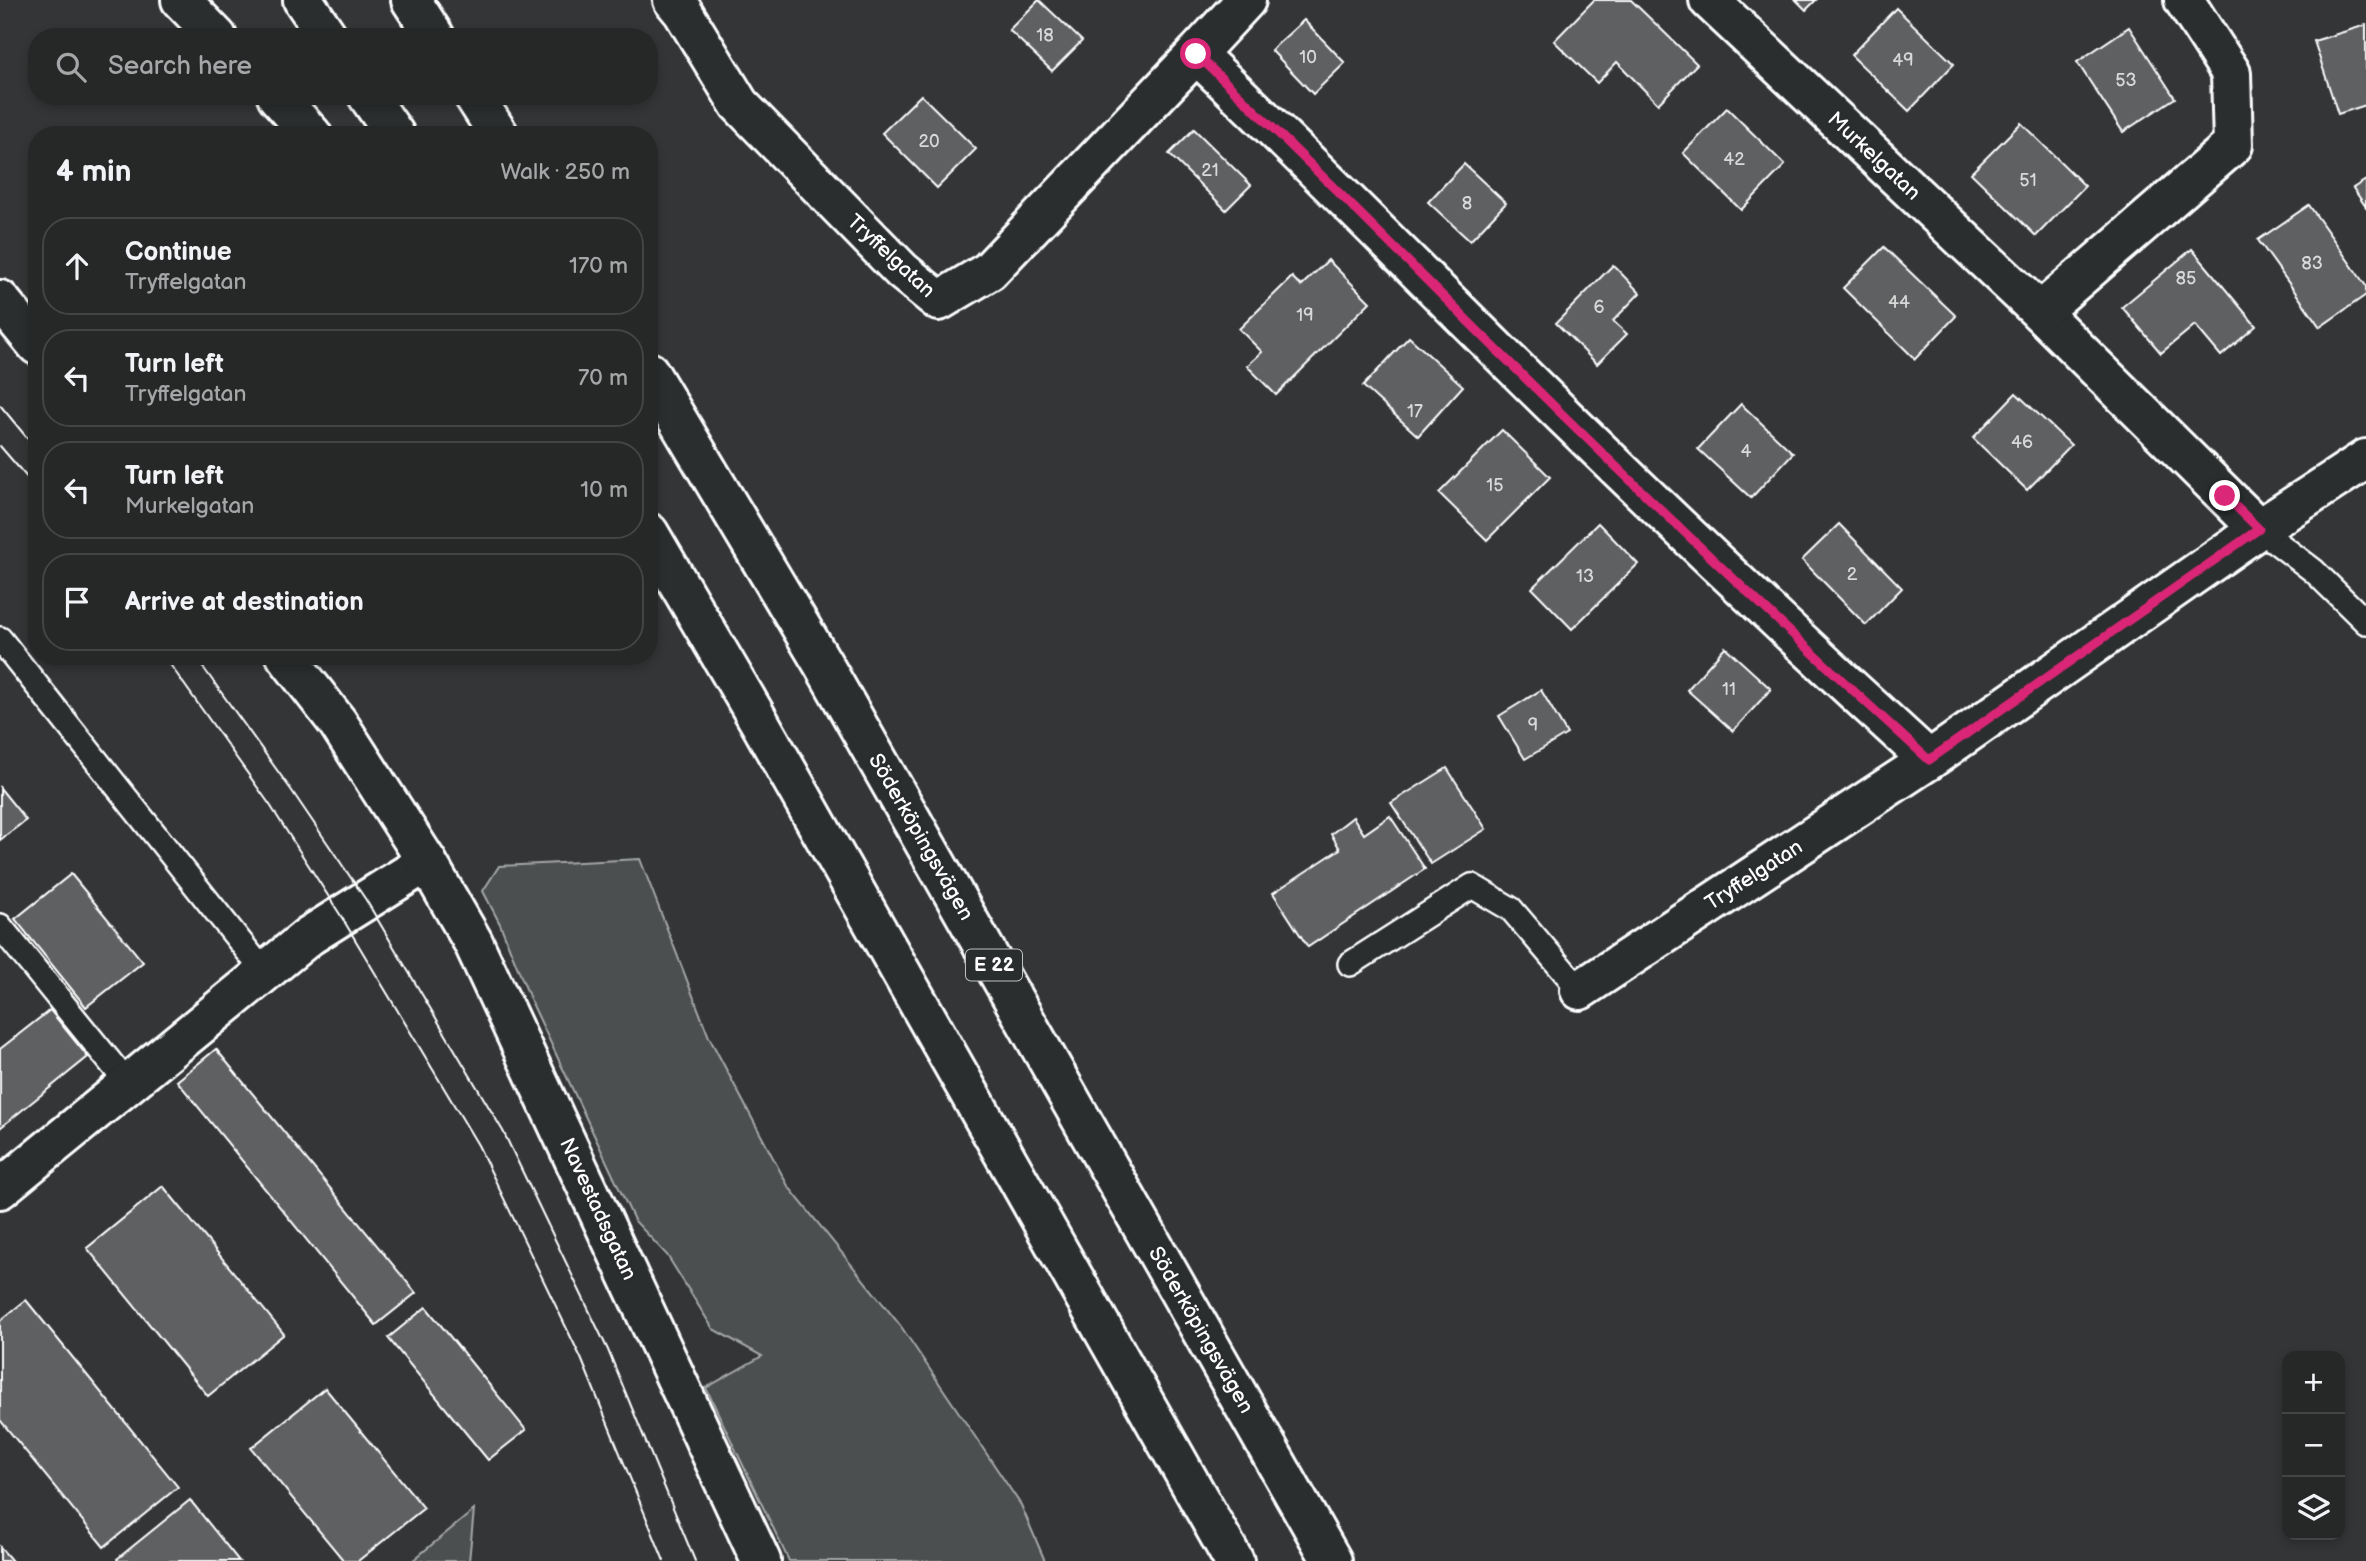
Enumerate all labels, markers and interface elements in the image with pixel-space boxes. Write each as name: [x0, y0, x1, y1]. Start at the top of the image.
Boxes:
house number: 18: [1036, 25, 1054, 46]
search box: [28, 28, 658, 105]
route start: [1180, 38, 1211, 69]
house number: 10: [1299, 47, 1317, 68]
icon: search: [52, 48, 90, 86]
house number: 49: [1892, 50, 1914, 71]
text: Search here: [108, 51, 252, 82]
house number: 53: [2115, 70, 2137, 91]
street label: Murkelgatan: [1822, 107, 1926, 205]
house number: 20: [918, 131, 940, 152]
house number: 42: [1723, 149, 1745, 170]
text: 4 min: [56, 154, 131, 190]
text: Walk · 250 m: [500, 158, 630, 186]
house number: 21: [1201, 160, 1219, 181]
house number: 51: [2019, 170, 2037, 191]
house number: 8: [1462, 193, 1472, 214]
street label: Tryffelgatan: [842, 209, 940, 303]
text: Continue: [125, 237, 232, 268]
icon: ahead: [58, 247, 96, 285]
text: 170 m: [569, 252, 628, 280]
house number: 83: [2301, 253, 2323, 274]
text: Tryffelgatan: [125, 268, 246, 296]
house number: 85: [2176, 268, 2196, 289]
house number: 44: [1888, 292, 1910, 313]
house number: 6: [1594, 297, 1605, 318]
house number: 19: [1296, 305, 1314, 326]
text: Turn left: [125, 349, 224, 380]
icon: left: [58, 359, 96, 397]
text: 70 m: [578, 364, 628, 392]
text: Tryffelgatan: [125, 380, 246, 408]
house number: 17: [1407, 401, 1423, 422]
house number: 46: [2011, 432, 2033, 453]
house number: 4: [1741, 441, 1752, 462]
text: Turn left: [125, 461, 224, 492]
icon: left: [58, 471, 96, 509]
house number: 15: [1486, 475, 1504, 496]
text: 10 m: [580, 476, 628, 504]
route end: [2209, 480, 2240, 511]
text: Murkelgatan: [125, 492, 254, 520]
house number: 2: [1847, 564, 1858, 585]
house number: 13: [1576, 566, 1594, 587]
icon: arrive: [58, 583, 96, 621]
text: Arrive at destination: [125, 587, 364, 618]
house number: 11: [1722, 679, 1736, 700]
house number: 9: [1528, 715, 1538, 736]
street label: Söderköpingsvägen: [863, 749, 979, 925]
street label: Tryffelgatan: [1701, 834, 1807, 916]
road number: E 22: [966, 950, 1022, 981]
street label: Navestadsgatan: [554, 1134, 642, 1284]
street label: Söderköpingsvägen: [1143, 1242, 1259, 1418]
map controls: [2282, 1351, 2345, 1540]
button: +: [2282, 1351, 2345, 1414]
button: −: [2282, 1414, 2345, 1477]
button: layers: [2282, 1477, 2345, 1540]

